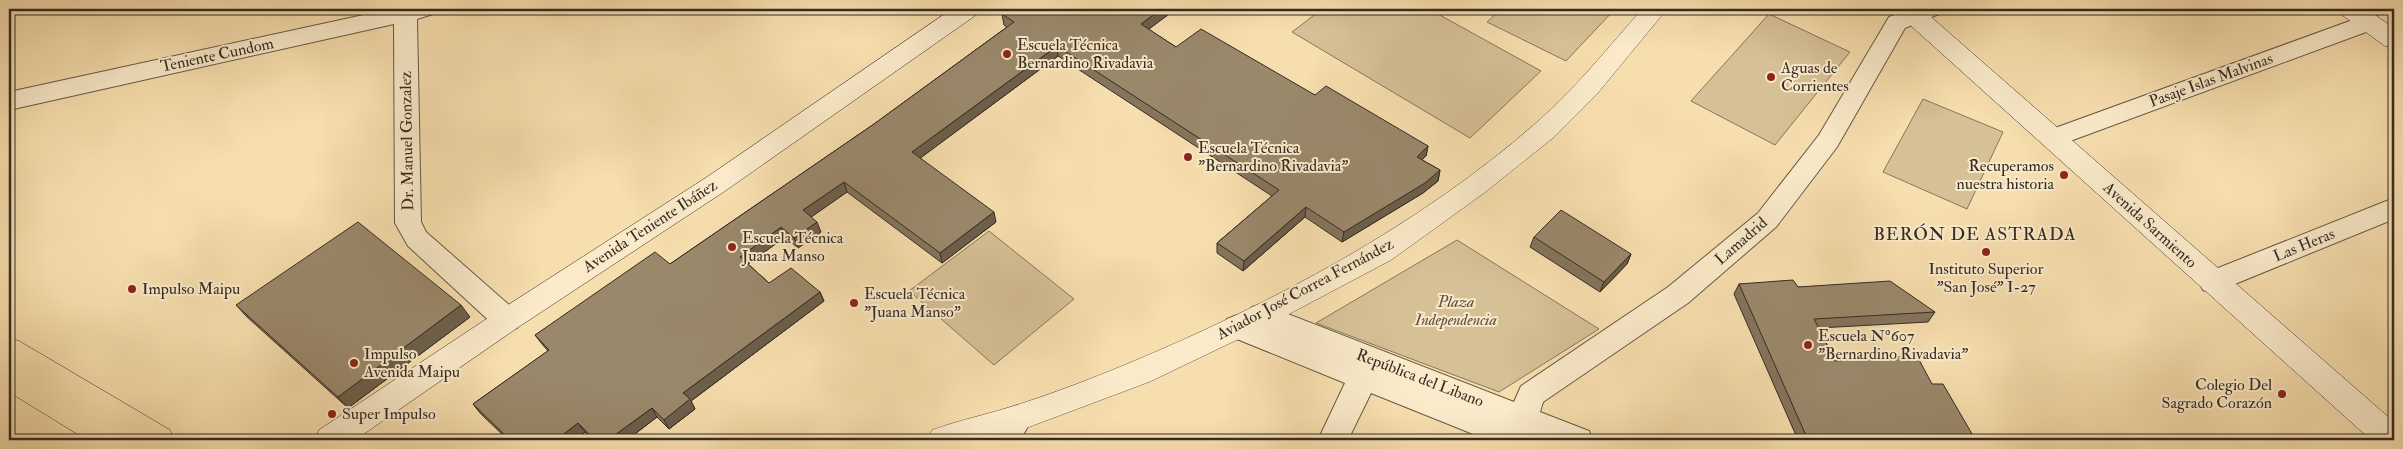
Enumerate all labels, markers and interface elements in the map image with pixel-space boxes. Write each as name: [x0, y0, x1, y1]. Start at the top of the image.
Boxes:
street label: Teniente Cundom: [159, 33, 276, 77]
place label: Escuela Técnica Bernardino Rivadavia: [1017, 35, 1154, 73]
marker: Escuela Técnica Bernardino Rivadavia: [1001, 48, 1013, 60]
street label: Pasaje Islas Malvinas: [2146, 48, 2276, 112]
place label: Aguas de Corrientes: [1780, 58, 1849, 96]
street label: Dr. Manuel Gonzalez: [396, 71, 418, 211]
marker: Aguas de Corrientes: [1765, 71, 1777, 83]
place label: Escuela Técnica "Bernardino Rivadavia": [1198, 138, 1348, 176]
marker: Escuela Técnica "Bernardino Rivadavia": [1182, 151, 1194, 163]
place label: Recuperamos nuestra historia: [1957, 156, 2054, 194]
marker: Recuperamos nuestra historia: [2058, 169, 2070, 181]
street label: Avenida Teniente Ibáñez: [578, 175, 721, 277]
street label: Avenida Sarmiento: [2098, 177, 2201, 273]
street label: Lamadrid: [1711, 213, 1771, 269]
district label: BERÓN DE ASTRADA: [1873, 223, 2077, 246]
street label: Las Heras: [2270, 224, 2338, 266]
place label: Escuela Técnica Juana Manso: [741, 228, 844, 267]
street label: Aviador José Correa Fernández: [1212, 234, 1398, 346]
marker: Escuela Técnica Juana Manso: [726, 241, 738, 253]
marker: Instituto Superior "San José" I-27: [1980, 246, 1992, 258]
place label: Instituto Superior "San José" I-27: [1929, 259, 2043, 298]
place label: Impulso Maipu: [142, 279, 240, 300]
marker: Impulso Maipu: [126, 283, 138, 295]
place label: Escuela Técnica "Juana Manso": [864, 284, 966, 323]
park label: Plaza Independencia: [1414, 292, 1497, 330]
marker: Escuela Técnica "Juana Manso": [848, 297, 860, 309]
place label: Escuela Nº607 "Bernardino Rivadavia": [1818, 326, 1968, 364]
marker: Escuela Nº607 "Bernardino Rivadavia": [1802, 339, 1814, 351]
place label: Impulso Avenida Maipu: [363, 344, 460, 383]
street label: República del Libano: [1353, 344, 1487, 413]
marker: Impulso Avenida Maipu: [348, 357, 360, 369]
place label: Colegio Del Sagrado Corazón: [2162, 375, 2272, 413]
marker: Colegio Del Sagrado Corazón: [2276, 388, 2288, 400]
place label: Super Impulso: [342, 404, 436, 425]
marker: Super Impulso: [326, 408, 338, 420]

